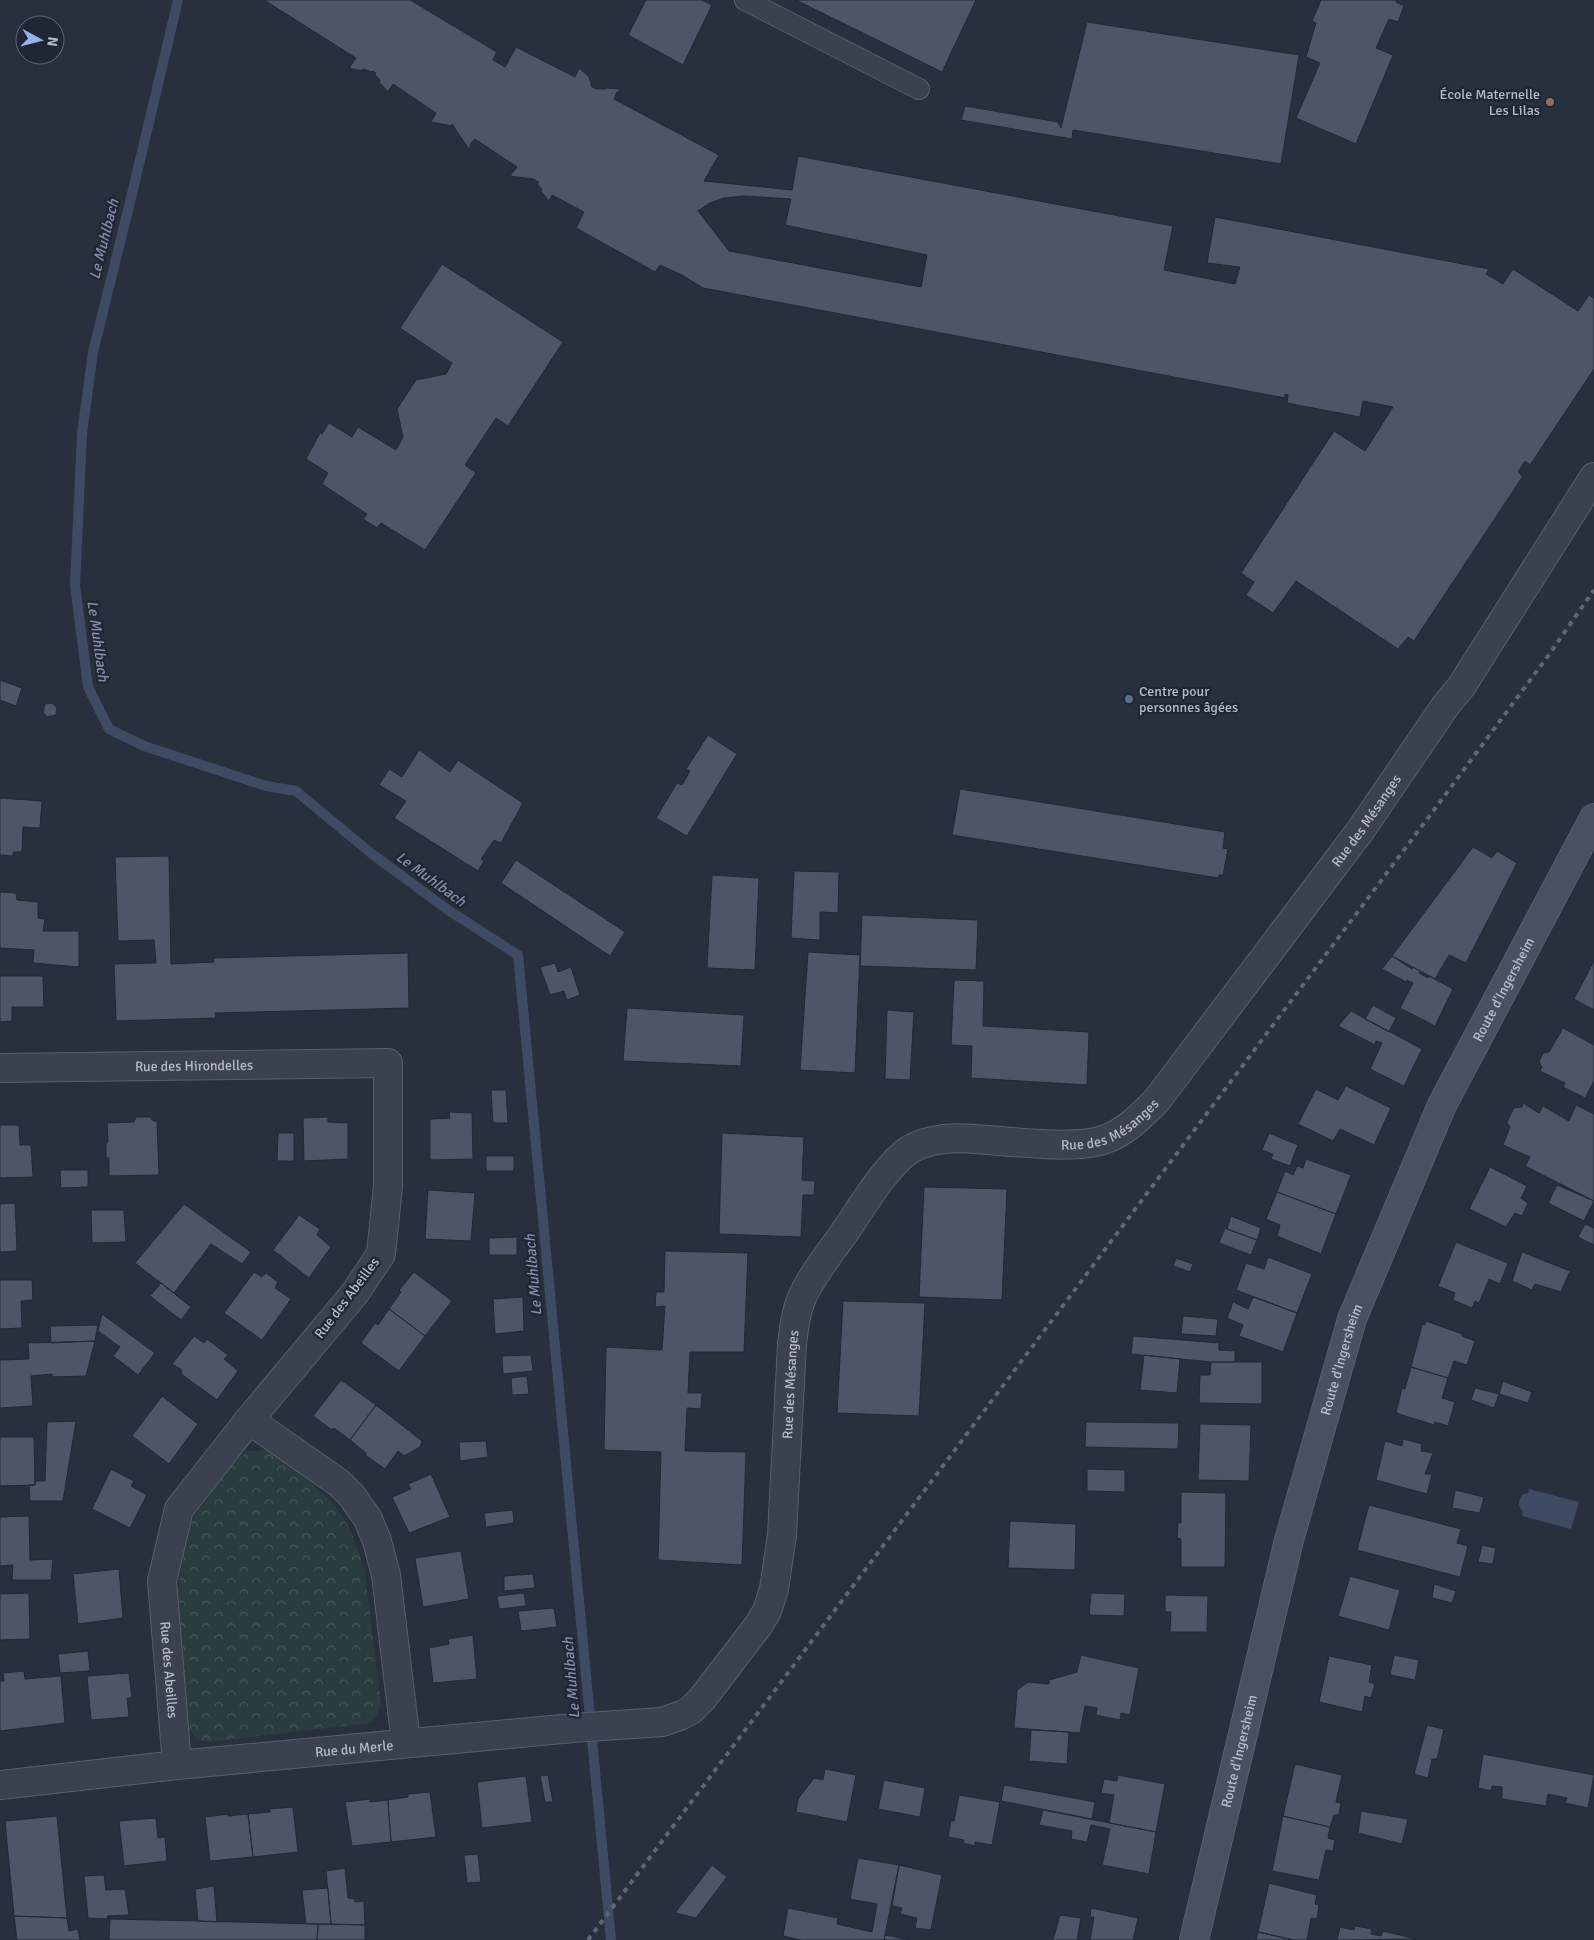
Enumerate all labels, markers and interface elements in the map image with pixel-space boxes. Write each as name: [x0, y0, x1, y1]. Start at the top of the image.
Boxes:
north arrow: [15, 15, 65, 65]
text: N: [43, 36, 61, 47]
place label: École Maternelle Les Lilas: [1440, 86, 1540, 119]
marker: École Maternelle Les Lilas: [1544, 96, 1556, 108]
water label: Le Muhlbach: [85, 196, 123, 281]
water label: Le Muhlbach: [83, 599, 113, 684]
place label: Centre pour personnes âgées: [1139, 683, 1238, 716]
marker: Centre pour personnes âgées: [1123, 693, 1135, 705]
street label: Rue des Mésanges: [1328, 771, 1405, 870]
water label: Le Muhlbach: [393, 848, 470, 911]
street label: Route d'Ingersheim: [1469, 934, 1538, 1044]
street label: Rue des Hirondelles: [135, 1056, 253, 1075]
street label: Rue des Mésanges: [1061, 1095, 1162, 1153]
water label: Le Muhlbach: [520, 1233, 546, 1317]
street label: Rue des Abeilles: [311, 1254, 383, 1342]
street label: Route d'Ingersheim: [1317, 1301, 1366, 1417]
street label: Rue des Mésanges: [779, 1329, 802, 1439]
street label: Rue des Abeilles: [157, 1621, 182, 1719]
water label: Le Muhlbach: [558, 1636, 584, 1720]
street label: Route d'Ingersheim: [1217, 1693, 1260, 1809]
street label: Rue du Merle: [314, 1736, 394, 1761]

